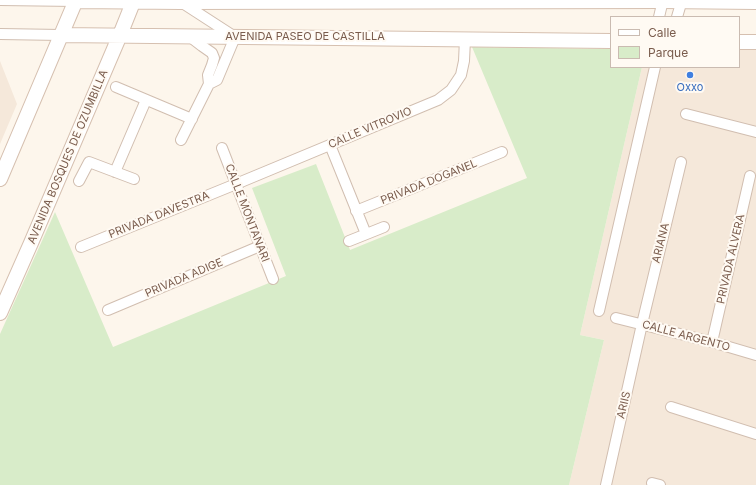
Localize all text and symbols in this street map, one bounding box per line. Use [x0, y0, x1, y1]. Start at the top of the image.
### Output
legend [610, 16, 740, 68]
text: Calle [648, 25, 676, 40]
street label: AVENIDA PASEO DE CASTILLA [225, 30, 385, 44]
text: Parque [648, 45, 688, 60]
street label: AVENIDA BOSQUES DE OZUMBILLA [25, 68, 111, 246]
marker: Oxxo [685, 70, 695, 80]
place label: Oxxo [677, 81, 703, 95]
street label: CALLE VITROVIO [326, 104, 414, 152]
street label: PRIVADA DOGANEL [379, 157, 479, 207]
street label: CALLE MONTANARI [222, 162, 272, 264]
street label: PRIVADA DAVESTRA [107, 189, 211, 241]
street label: PRIVADA ALVERA [714, 213, 748, 305]
street label: ARIANA [650, 221, 672, 265]
street label: PRIVADA ADIGE [143, 256, 225, 300]
street label: CALLE ARGENTO [641, 318, 731, 354]
street label: ARIIS [614, 390, 634, 420]

